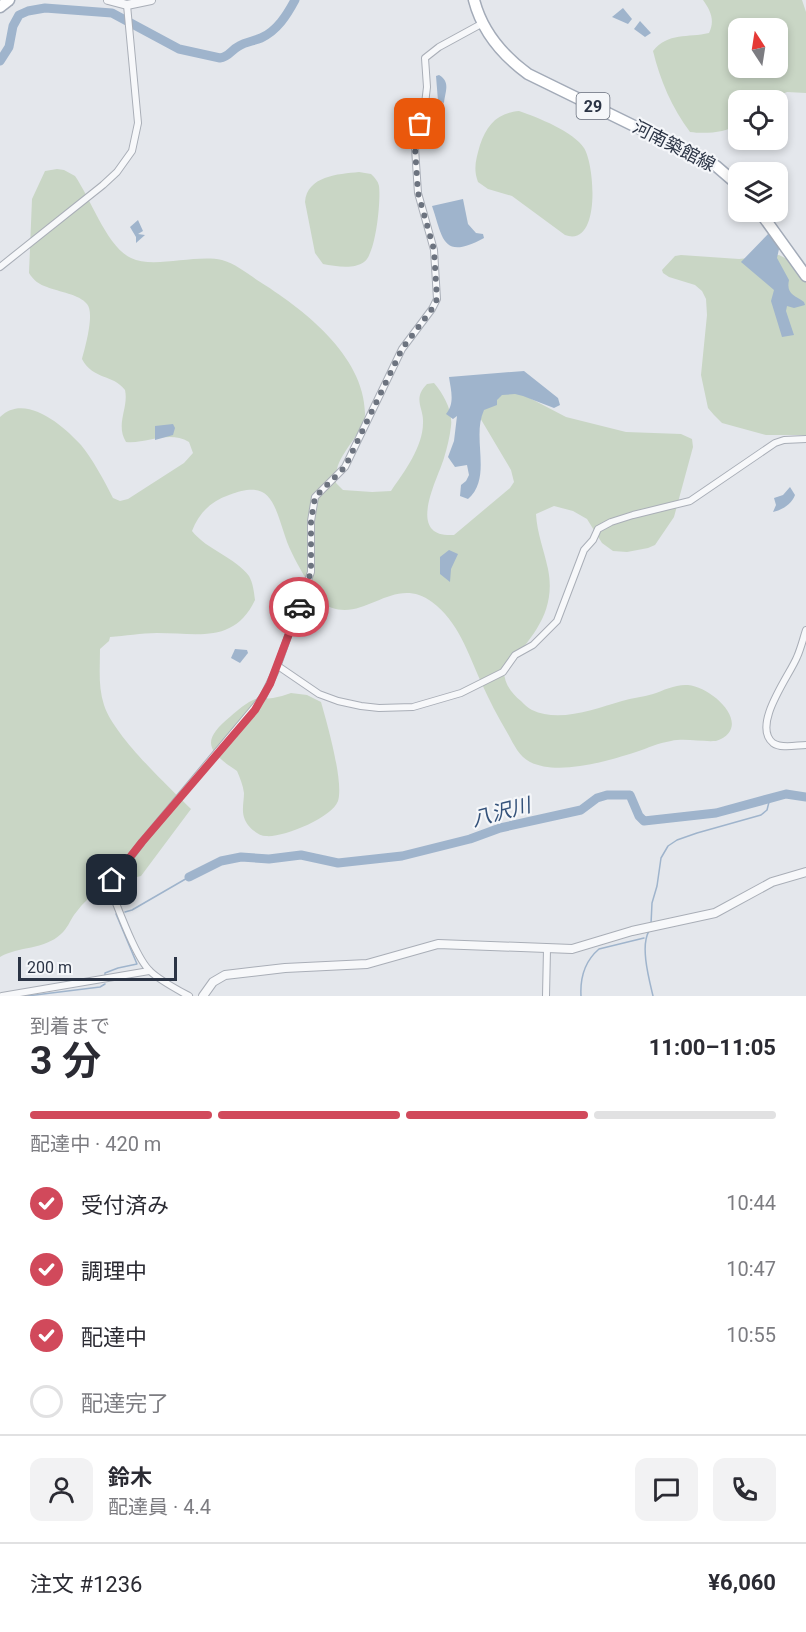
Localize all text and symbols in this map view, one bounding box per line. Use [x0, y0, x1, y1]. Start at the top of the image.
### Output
north arrow [728, 18, 788, 78]
map controls [728, 18, 788, 222]
button: locate [728, 90, 788, 150]
road number: 29 [576, 93, 610, 119]
pin [394, 98, 445, 149]
icon: bag [403, 107, 436, 140]
street label: 河南築館線 [629, 116, 719, 175]
button: layers [728, 162, 788, 222]
courier [269, 577, 329, 637]
icon: car [283, 591, 316, 624]
water label: 八沢川 [469, 792, 535, 831]
pin [86, 854, 137, 905]
icon: home [95, 863, 128, 896]
scale bar [18, 954, 177, 982]
text: 200 m [27, 958, 72, 977]
text: 到着まで [30, 1014, 110, 1038]
text: 11:00–11:05 [649, 1035, 776, 1060]
text: 3 分 [30, 1038, 101, 1084]
text: 配達中 · 420 m [30, 1132, 161, 1156]
icon: check [30, 1187, 63, 1220]
text: 10:44 [726, 1191, 776, 1215]
text: 受付済み [81, 1193, 169, 1218]
icon: check [30, 1253, 63, 1286]
text: 10:47 [726, 1257, 776, 1281]
text: 調理中 [81, 1259, 147, 1284]
icon: check [30, 1319, 63, 1352]
text: 10:55 [726, 1323, 776, 1347]
text: 配達中 [81, 1325, 147, 1350]
text: 配達完了 [81, 1391, 169, 1416]
button: person [30, 1458, 93, 1521]
button: chat [635, 1458, 698, 1521]
button: phone [713, 1458, 776, 1521]
text: 鈴木 [108, 1465, 152, 1490]
text: 配達員 · 4.4 [108, 1495, 211, 1519]
text: ¥6,060 [708, 1570, 776, 1595]
text: 注文 #1236 [30, 1572, 142, 1597]

